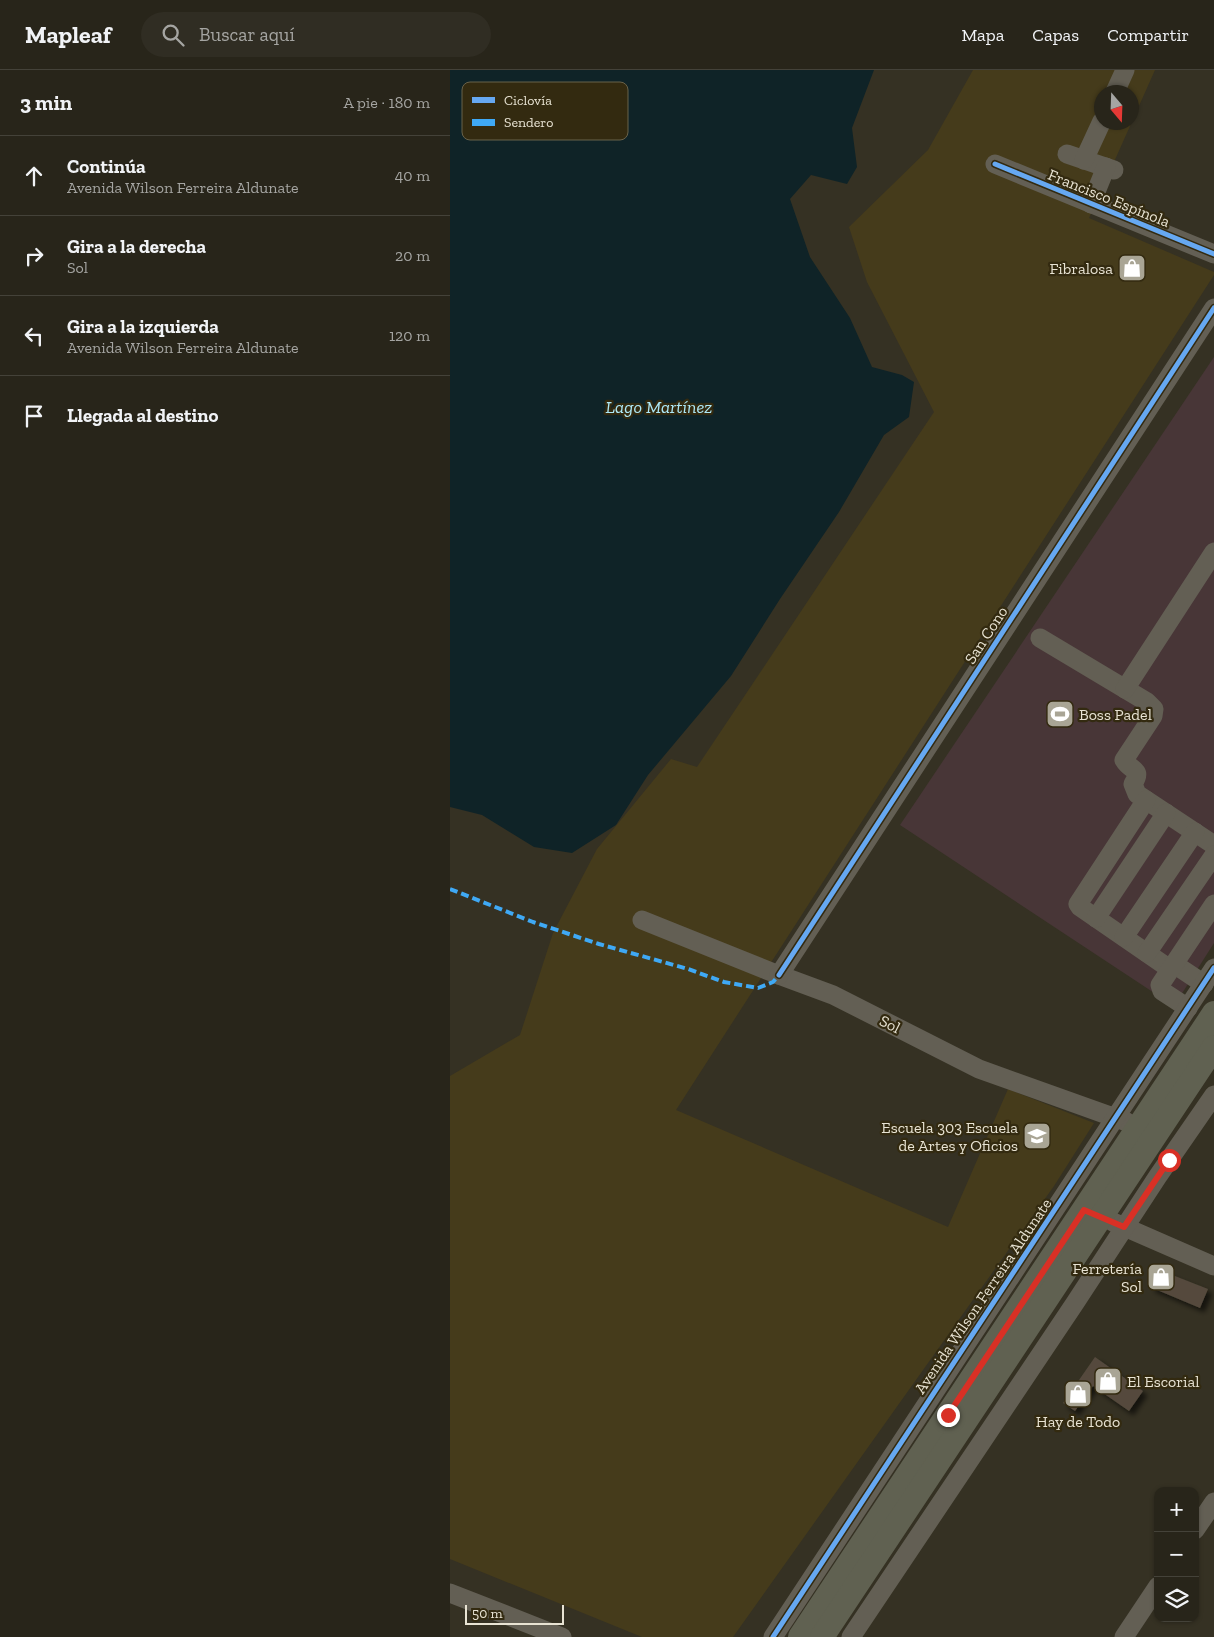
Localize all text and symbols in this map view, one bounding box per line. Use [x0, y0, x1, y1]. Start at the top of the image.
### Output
search box [141, 12, 491, 57]
text: Mapleaf [25, 20, 111, 49]
icon: search [159, 21, 187, 49]
text: Buscar aquí [199, 23, 295, 46]
text: Mapa [961, 24, 1004, 46]
text: Capas [1032, 24, 1079, 46]
text: Compartir [1107, 24, 1189, 46]
legend [462, 82, 628, 140]
north arrow [1094, 85, 1139, 130]
text: 3 min [20, 90, 72, 115]
text: Ciclovía [504, 92, 552, 109]
text: A pie · 180 m [344, 93, 430, 112]
text: Sendero [504, 114, 553, 131]
text: Continúa [67, 155, 146, 178]
icon: ahead [20, 162, 48, 190]
street label: Francisco Espínola [1045, 165, 1173, 231]
text: 40 m [395, 166, 430, 185]
text: Avenida Wilson Ferreira Aldunate [67, 178, 299, 197]
text: Gira a la derecha [67, 235, 206, 258]
icon: right [20, 242, 48, 270]
text: 20 m [395, 246, 430, 265]
shop icon: Fibralosa [1117, 253, 1147, 283]
text: Sol [67, 258, 88, 277]
place label: Fibralosa [1049, 259, 1113, 278]
text: Gira a la izquierda [67, 315, 219, 338]
icon: left [20, 322, 48, 350]
text: 120 m [389, 326, 430, 345]
text: Avenida Wilson Ferreira Aldunate [67, 338, 299, 357]
water label: Lago Martínez [606, 396, 712, 418]
icon: arrive [20, 402, 48, 430]
text: Llegada al destino [67, 404, 218, 427]
street label: San Cono [960, 603, 1012, 667]
sports icon: Boss Padel [1045, 699, 1075, 729]
place label: Boss Padel [1079, 705, 1152, 724]
street label: Sol [876, 1011, 904, 1037]
place label: Escuela 303 Escuela de Artes y Oficios [881, 1118, 1018, 1155]
school or university icon: Escuela 303 Escuela de Artes y Oficios [1022, 1121, 1052, 1151]
route start [1158, 1149, 1181, 1172]
street label: Avenida Wilson Ferreira Aldunate [910, 1195, 1056, 1397]
place label: Ferretería Sol [1073, 1259, 1142, 1296]
shop icon: Ferretería Sol [1146, 1262, 1176, 1292]
shop icon: El Escorial [1093, 1366, 1123, 1396]
place label: El Escorial [1127, 1372, 1200, 1391]
shop icon: Hay de Todo [1063, 1379, 1093, 1409]
route end [937, 1404, 960, 1427]
place label: Hay de Todo [1036, 1412, 1120, 1431]
map controls [1154, 1487, 1199, 1622]
button: + [1154, 1487, 1199, 1532]
button: − [1154, 1532, 1199, 1577]
button: layers [1154, 1577, 1199, 1622]
scale bar [465, 1602, 564, 1625]
text: 50 m [472, 1605, 503, 1622]

